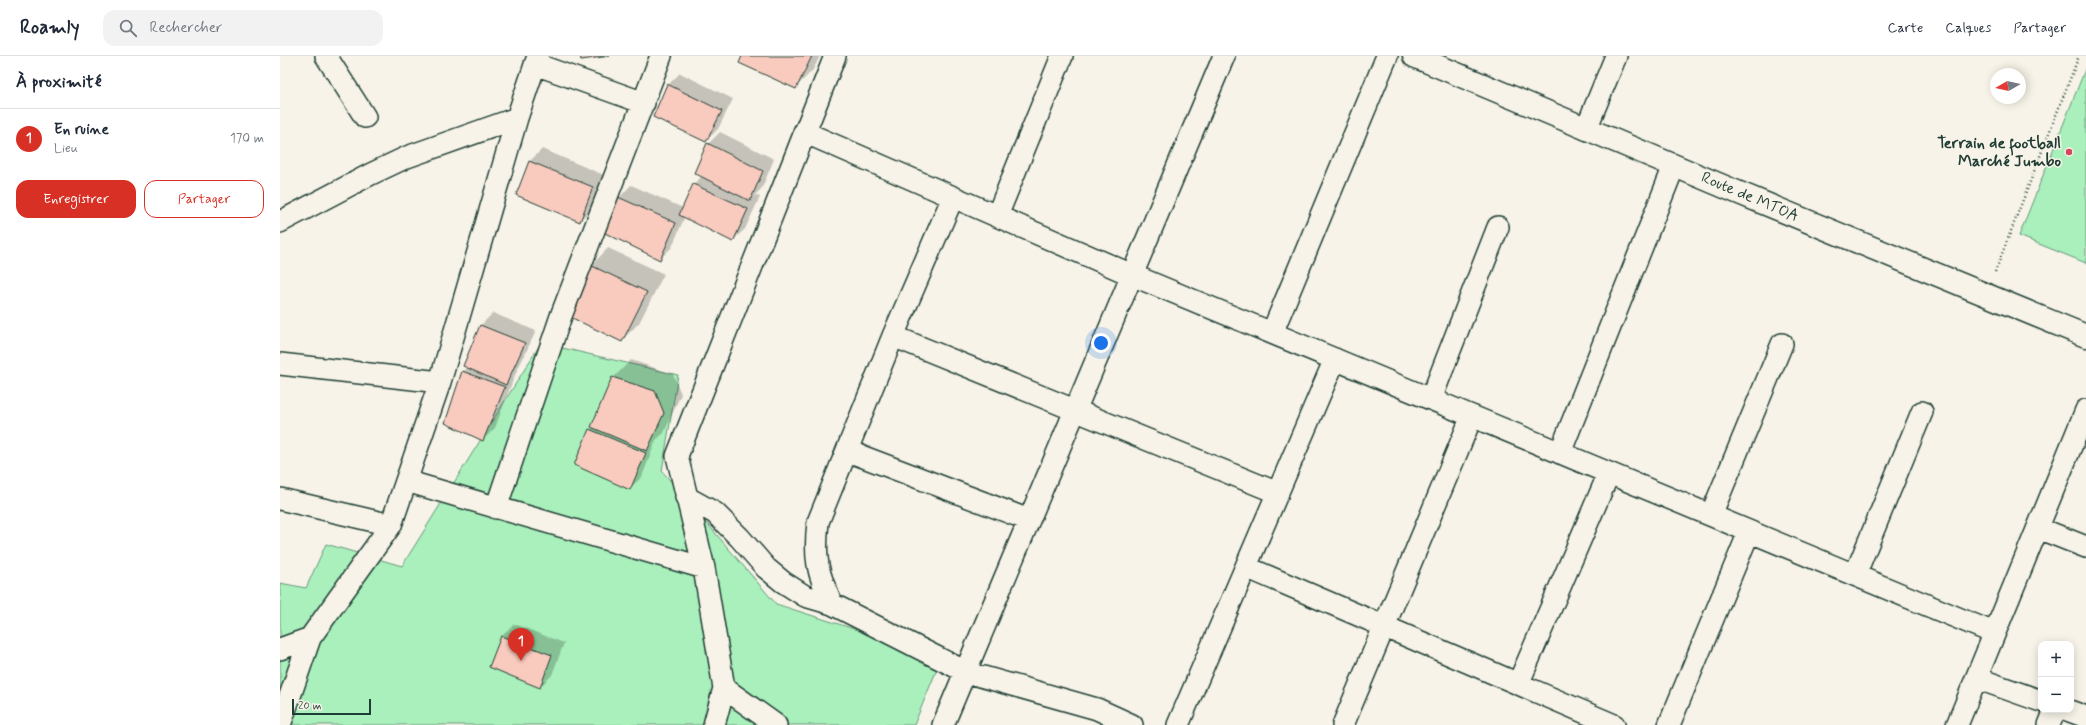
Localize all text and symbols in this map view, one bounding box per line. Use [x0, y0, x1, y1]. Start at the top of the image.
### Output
search box [103, 10, 383, 46]
text: Roamly [20, 15, 79, 40]
icon: search [117, 17, 139, 39]
text: Rechercher [149, 18, 222, 38]
text: Carte [1887, 19, 1923, 37]
text: Calques [1945, 19, 1991, 37]
text: Partager [2013, 19, 2066, 37]
north arrow [1990, 68, 2026, 104]
text: À proximité [16, 71, 101, 93]
text: En ruine [54, 120, 109, 140]
text: 1 [26, 130, 32, 147]
text: 170 m [230, 130, 264, 147]
place label: Terrain de football Marché Jumbo [1937, 133, 2061, 172]
text: Lieu [54, 140, 78, 157]
marker: Terrain de football Marché Jumbo [2064, 147, 2074, 157]
street label: Route de MTOA [1698, 167, 1802, 227]
button: Enregistrer [16, 180, 136, 218]
button: Partager [144, 180, 264, 218]
your location [1091, 333, 1111, 353]
pin: 1 [508, 628, 534, 661]
map controls [2038, 641, 2074, 713]
button: + [2038, 641, 2074, 677]
button: − [2038, 677, 2074, 713]
scale bar [292, 697, 371, 716]
text: 20 m [298, 699, 321, 713]

